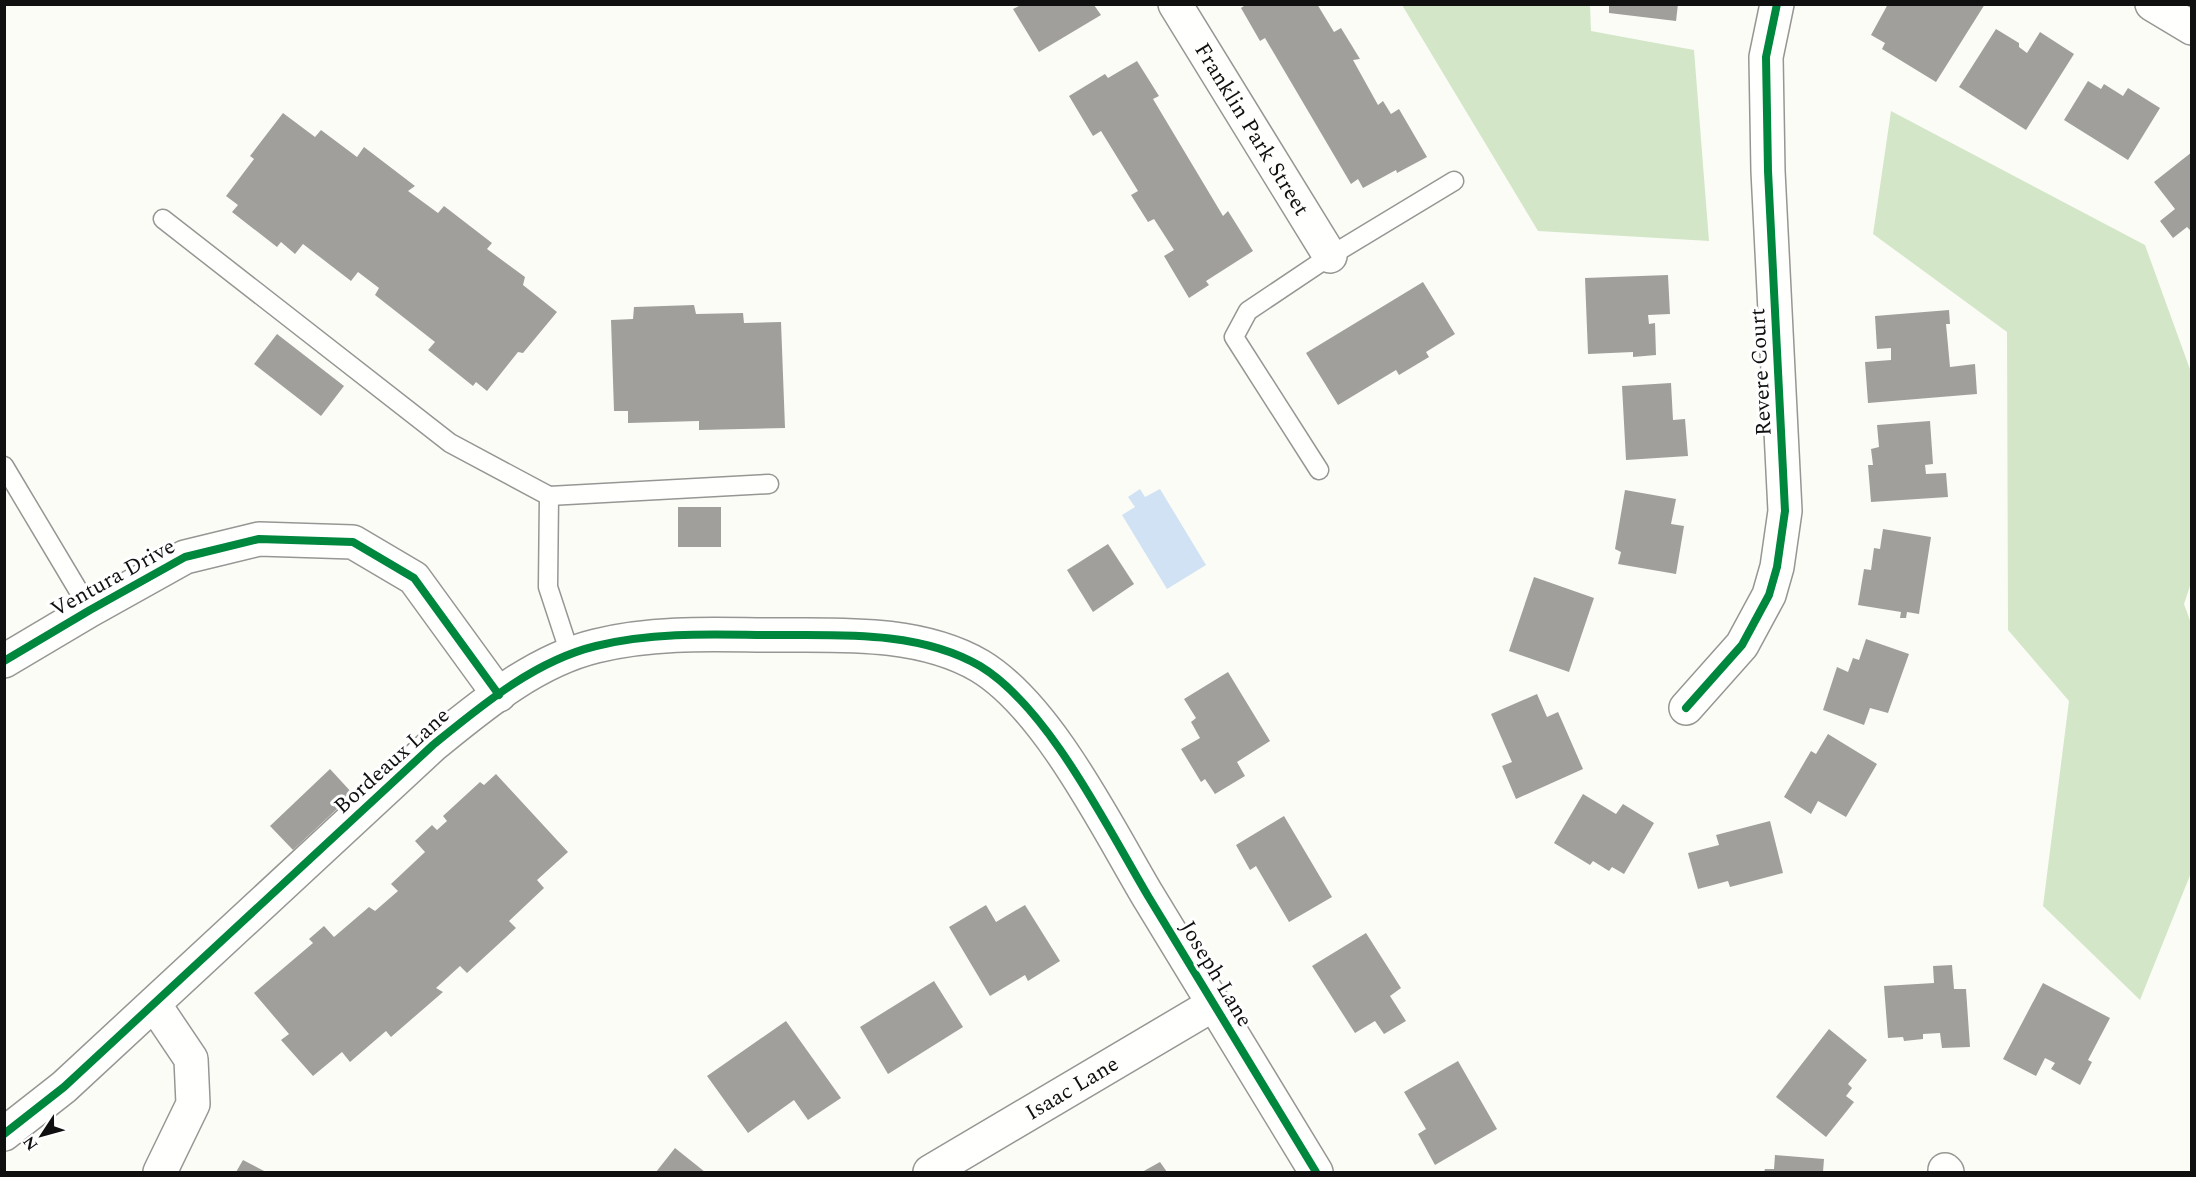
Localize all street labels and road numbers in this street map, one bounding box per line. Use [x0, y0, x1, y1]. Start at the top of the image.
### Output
street label: Franklin Park Street [1186, 36, 1318, 222]
street label: Revere Court [1741, 307, 1781, 437]
street label: Ventura Drive [45, 530, 181, 626]
street label: Bordeaux Lane [327, 700, 457, 822]
street label: Joseph Lane [1171, 914, 1261, 1034]
street label: Isaac Lane [1019, 1047, 1125, 1129]

